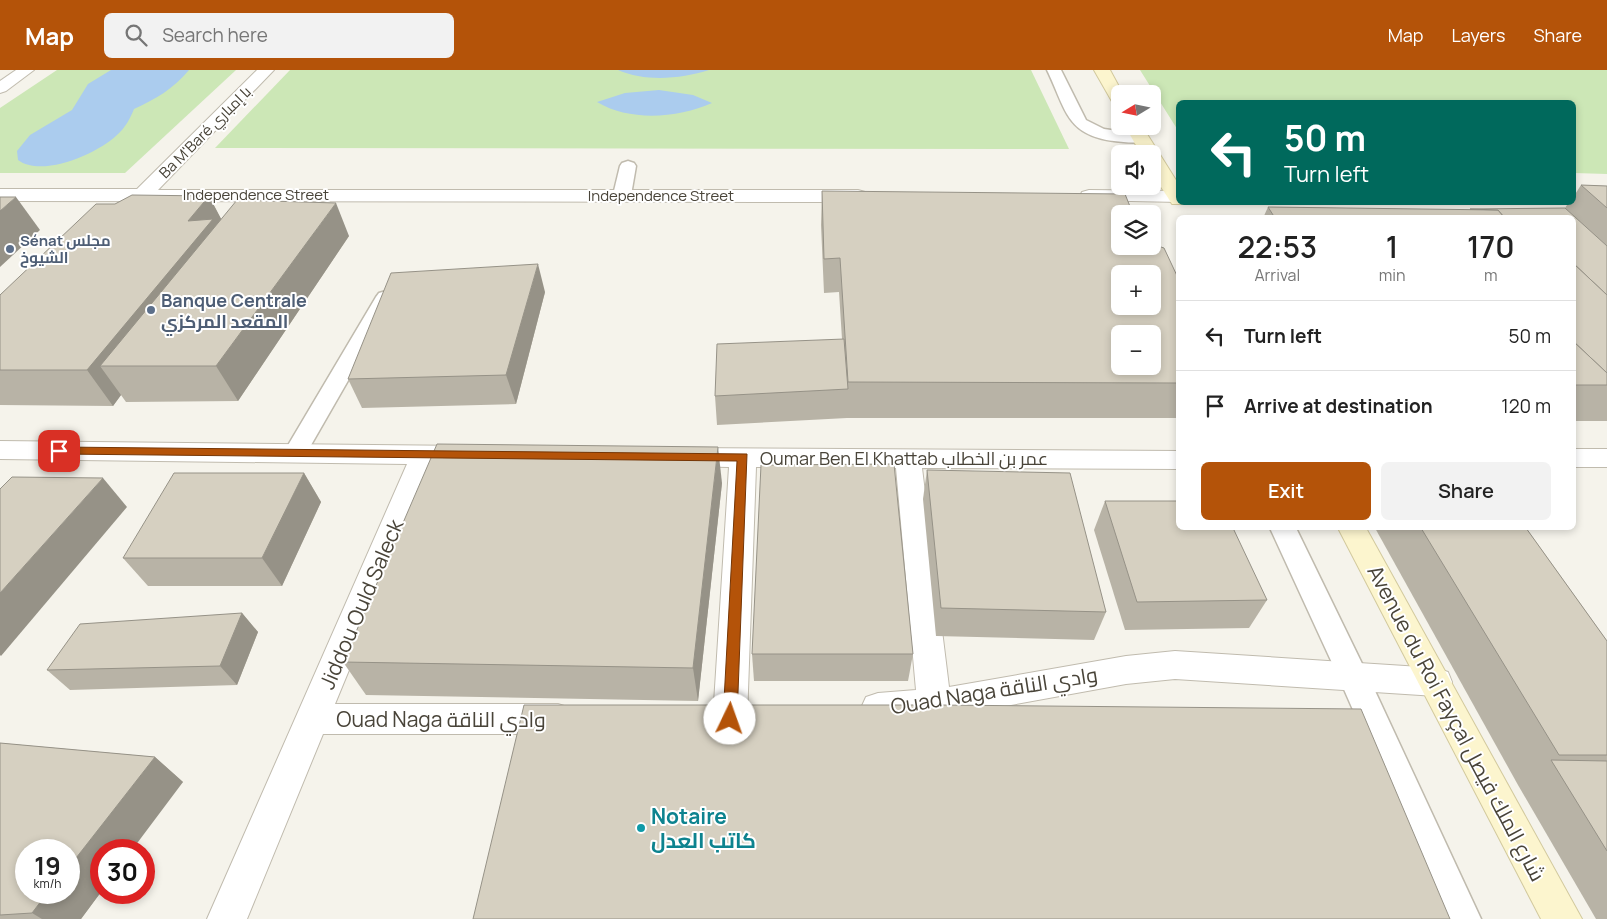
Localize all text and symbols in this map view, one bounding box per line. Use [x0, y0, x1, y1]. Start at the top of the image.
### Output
search box [104, 13, 454, 58]
text: Map [25, 19, 74, 52]
icon: search [122, 21, 150, 49]
text: Search here [162, 22, 268, 48]
text: Map [1388, 23, 1423, 47]
text: Layers [1451, 23, 1505, 47]
text: Share [1533, 23, 1582, 47]
street label: Ba M'Baré با إمباري [154, 81, 257, 184]
north arrow [1111, 85, 1161, 135]
map controls [1111, 85, 1161, 375]
text: 50 m [1284, 114, 1366, 162]
icon: left [1201, 120, 1266, 185]
button: sound [1111, 145, 1161, 195]
text: Turn left [1284, 159, 1369, 189]
street label: Independence Street [183, 184, 329, 205]
street label: Independence Street [588, 185, 734, 206]
button: layers [1111, 205, 1161, 255]
text: 22:53 [1237, 226, 1317, 267]
text: 1 [1386, 226, 1398, 267]
text: 170 [1467, 226, 1515, 267]
place label: Sénat مجلس الشيوخ [20, 230, 111, 268]
marker: Sénat مجلس الشيوخ [4, 243, 16, 255]
text: Arrival [1254, 264, 1300, 286]
text: min [1379, 264, 1405, 286]
text: m [1484, 264, 1498, 286]
button: + [1111, 265, 1161, 315]
place label: Banque Centrale المقعد المركزي [161, 288, 307, 336]
marker: Banque Centrale المقعد المركزي [145, 304, 157, 316]
icon: left [1201, 322, 1229, 350]
text: Turn left [1244, 323, 1322, 349]
text: 50 m [1509, 323, 1551, 349]
button: − [1111, 325, 1161, 375]
icon: arrive [1201, 392, 1229, 420]
text: Arrive at destination [1244, 393, 1433, 419]
text: 120 m [1501, 393, 1551, 419]
pin [38, 430, 80, 472]
icon: arrive [45, 437, 73, 465]
street label: Oumar Ben El Khattab عمر بن الخطاب [760, 446, 1048, 470]
button: Exit [1201, 462, 1371, 520]
button: Share [1381, 462, 1551, 520]
street label: Jiddou Ould Saleck [313, 514, 410, 693]
street label: Avenue du Roi Fayçal شارع الملك فيصل [1361, 560, 1552, 886]
street label: Ouad Naga وادي الناقة [888, 660, 1100, 723]
position arrow [703, 692, 755, 744]
street label: Ouad Naga وادي الناقة [336, 705, 546, 736]
place label: Notaire كاتب العدل [651, 802, 756, 854]
marker: Notaire كاتب العدل [635, 822, 647, 834]
speed limit sign: 30 [90, 839, 155, 904]
text: 19 [34, 848, 61, 883]
text: km/h [34, 875, 61, 892]

